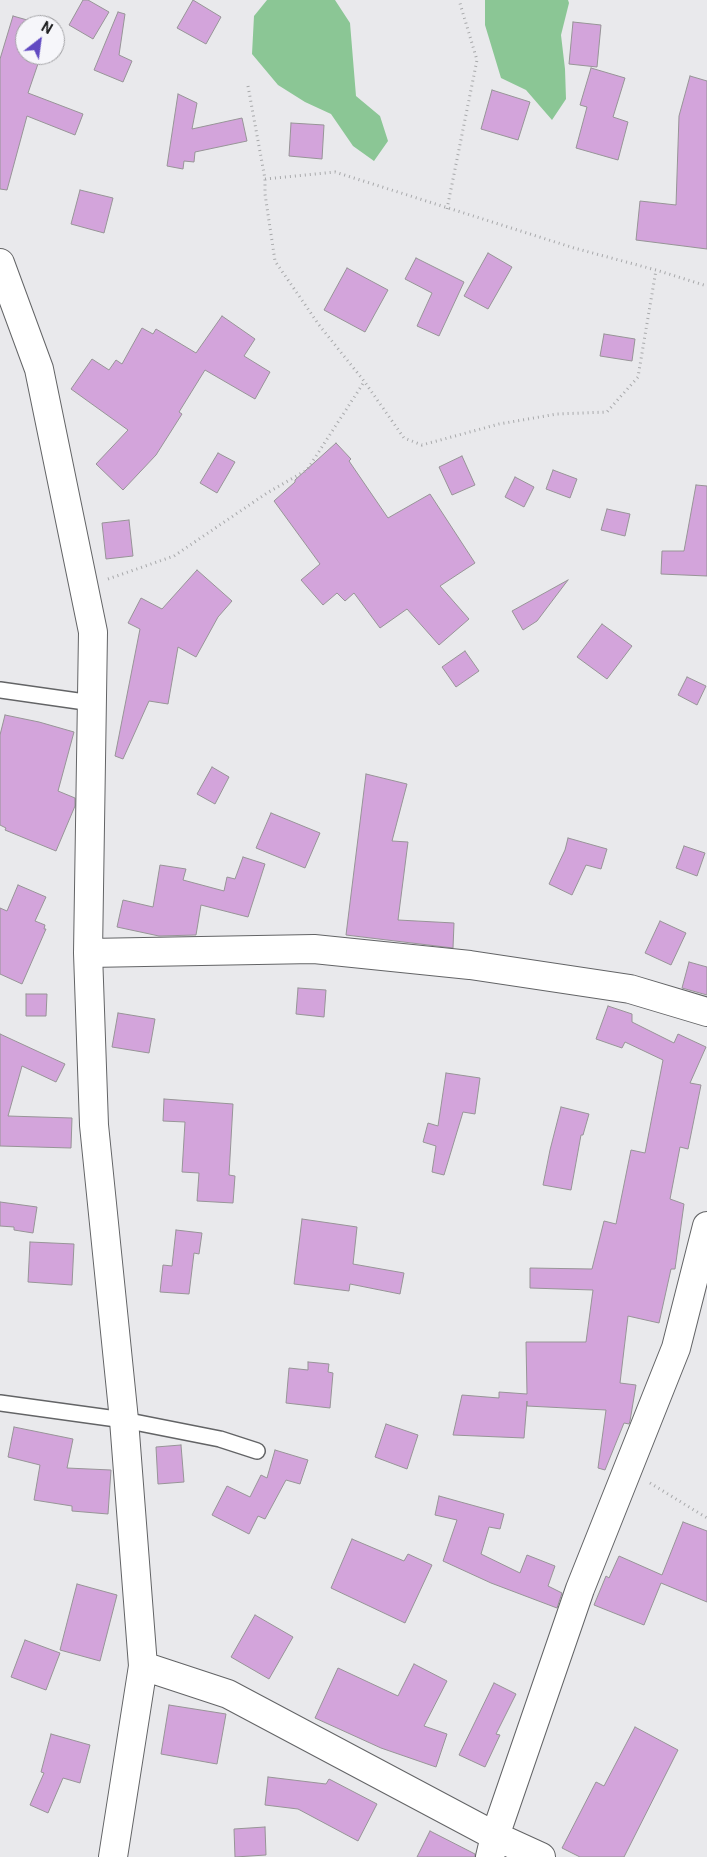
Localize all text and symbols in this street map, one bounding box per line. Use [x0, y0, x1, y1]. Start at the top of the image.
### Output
north arrow [15, 15, 65, 65]
text: N [39, 18, 55, 37]

